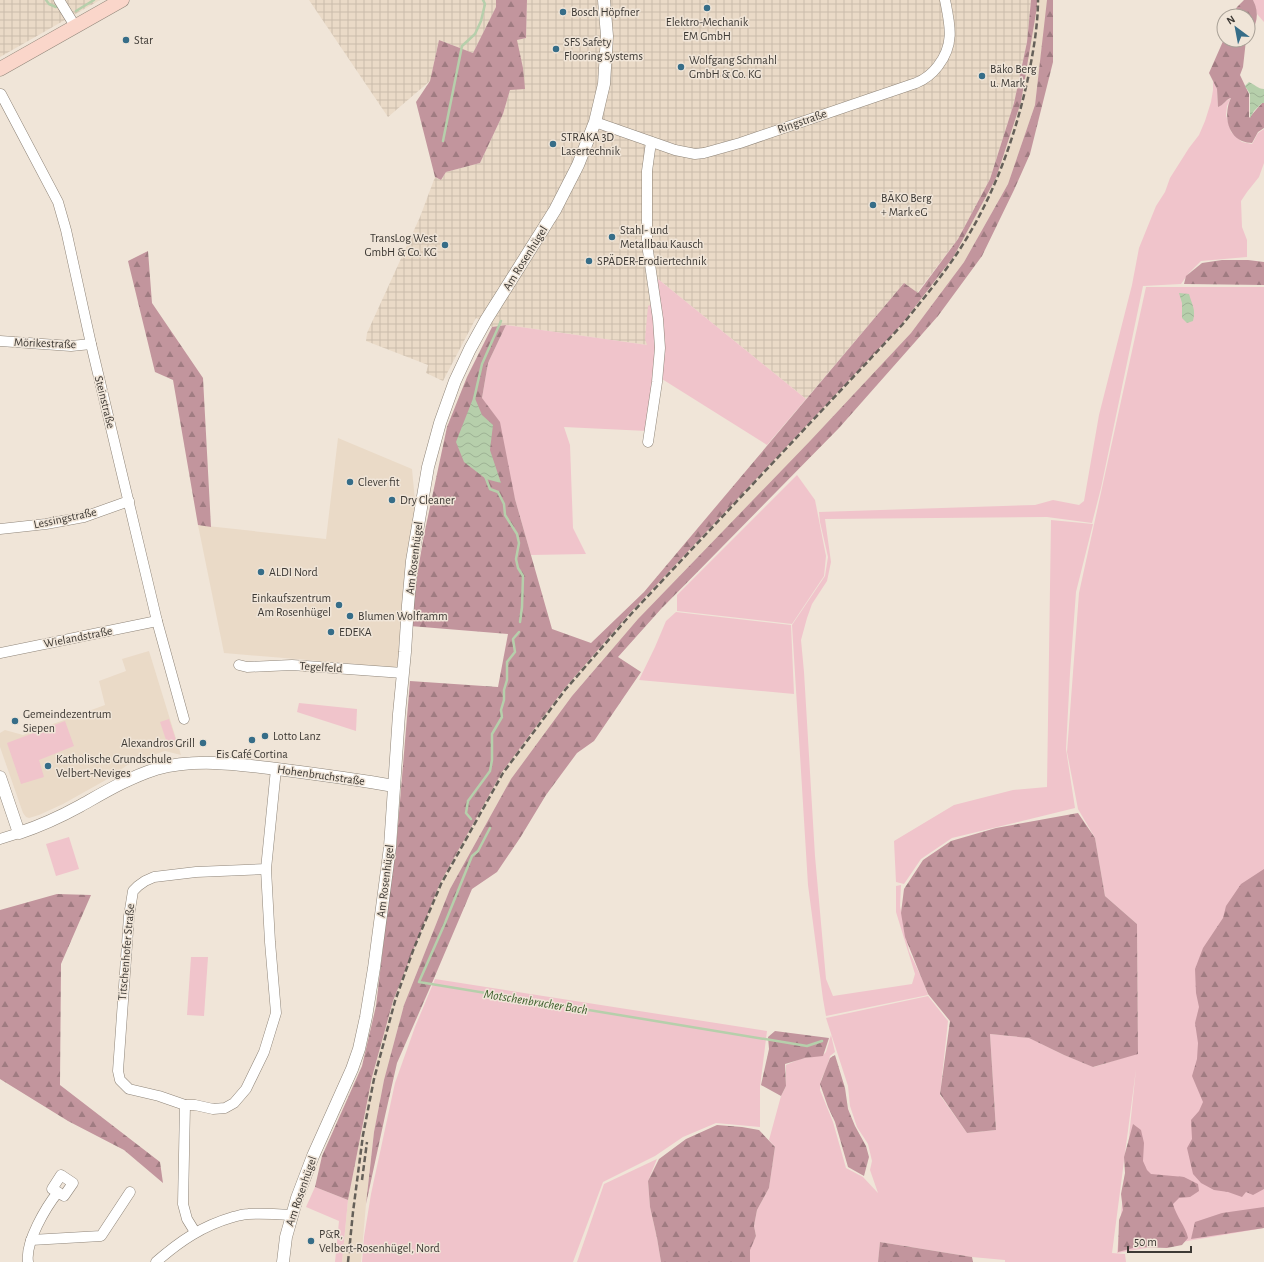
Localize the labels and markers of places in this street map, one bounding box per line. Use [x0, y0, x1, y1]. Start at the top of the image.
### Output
marker: Elektro-Mechanik EM GmbH [702, 3, 712, 13]
place label: Bosch Höpfner [571, 6, 640, 18]
marker: Bosch Höpfner [558, 7, 568, 17]
place label: Elektro-Mechanik EM GmbH [666, 16, 749, 42]
place label: Star [134, 34, 153, 46]
marker: Star [121, 35, 131, 45]
place label: SFS Safety Flooring Systems [564, 36, 643, 63]
marker: SFS Safety Flooring Systems [551, 44, 561, 54]
place label: Wolfgang Schmahl GmbH & Co. KG [689, 54, 777, 80]
marker: Wolfgang Schmahl GmbH & Co. KG [676, 62, 686, 72]
place label: Bäko Berg u. Mark [990, 63, 1037, 89]
marker: Bäko Berg u. Mark [977, 71, 987, 81]
place label: STRAKA 3D Lasertechnik [561, 131, 620, 157]
marker: STRAKA 3D Lasertechnik [548, 139, 558, 149]
place label: BÄKO Berg + Mark eG [881, 191, 932, 218]
marker: BÄKO Berg + Mark eG [868, 200, 878, 210]
place label: Stahl- und Metallbau Kausch [620, 224, 703, 250]
place label: TransLog West GmbH & Co. KG [364, 232, 437, 258]
marker: Stahl- und Metallbau Kausch [607, 232, 617, 242]
marker: TransLog West GmbH & Co. KG [440, 240, 450, 250]
place label: SPÄDER-Erodiertechnik [597, 254, 707, 267]
marker: SPÄDER-Erodiertechnik [584, 256, 594, 266]
place label: Clever fit [358, 476, 400, 488]
marker: Clever fit [345, 477, 355, 487]
place label: Dry Cleaner [400, 494, 455, 507]
marker: Dry Cleaner [387, 495, 397, 505]
place label: ALDI Nord [269, 566, 318, 578]
marker: ALDI Nord [256, 567, 266, 577]
place label: Einkaufszentrum Am Rosenhügel [251, 592, 331, 618]
marker: Einkaufszentrum Am Rosenhügel [334, 600, 344, 610]
place label: Blumen Wolframm [358, 610, 448, 622]
marker: Blumen Wolframm [345, 611, 355, 621]
place label: EDEKA [339, 626, 372, 638]
marker: EDEKA [326, 627, 336, 637]
place label: Gemeindezentrum Siepen [23, 708, 111, 734]
marker: Gemeindezentrum Siepen [10, 716, 20, 726]
place label: Lotto Lanz [273, 730, 321, 742]
marker: Lotto Lanz [260, 731, 270, 741]
marker: Eis Café Cortina [247, 735, 257, 745]
place label: Alexandros Grill [121, 737, 195, 749]
marker: Alexandros Grill [198, 738, 208, 748]
place label: Eis Café Cortina [216, 748, 288, 760]
place label: Katholische Grundschule Velbert-Neviges [56, 753, 172, 779]
marker: Katholische Grundschule Velbert-Neviges [43, 761, 53, 771]
place label: P&R, Velbert-Rosenhügel, Nord [319, 1228, 440, 1254]
marker: P&R, Velbert-Rosenhügel, Nord [306, 1236, 316, 1246]

